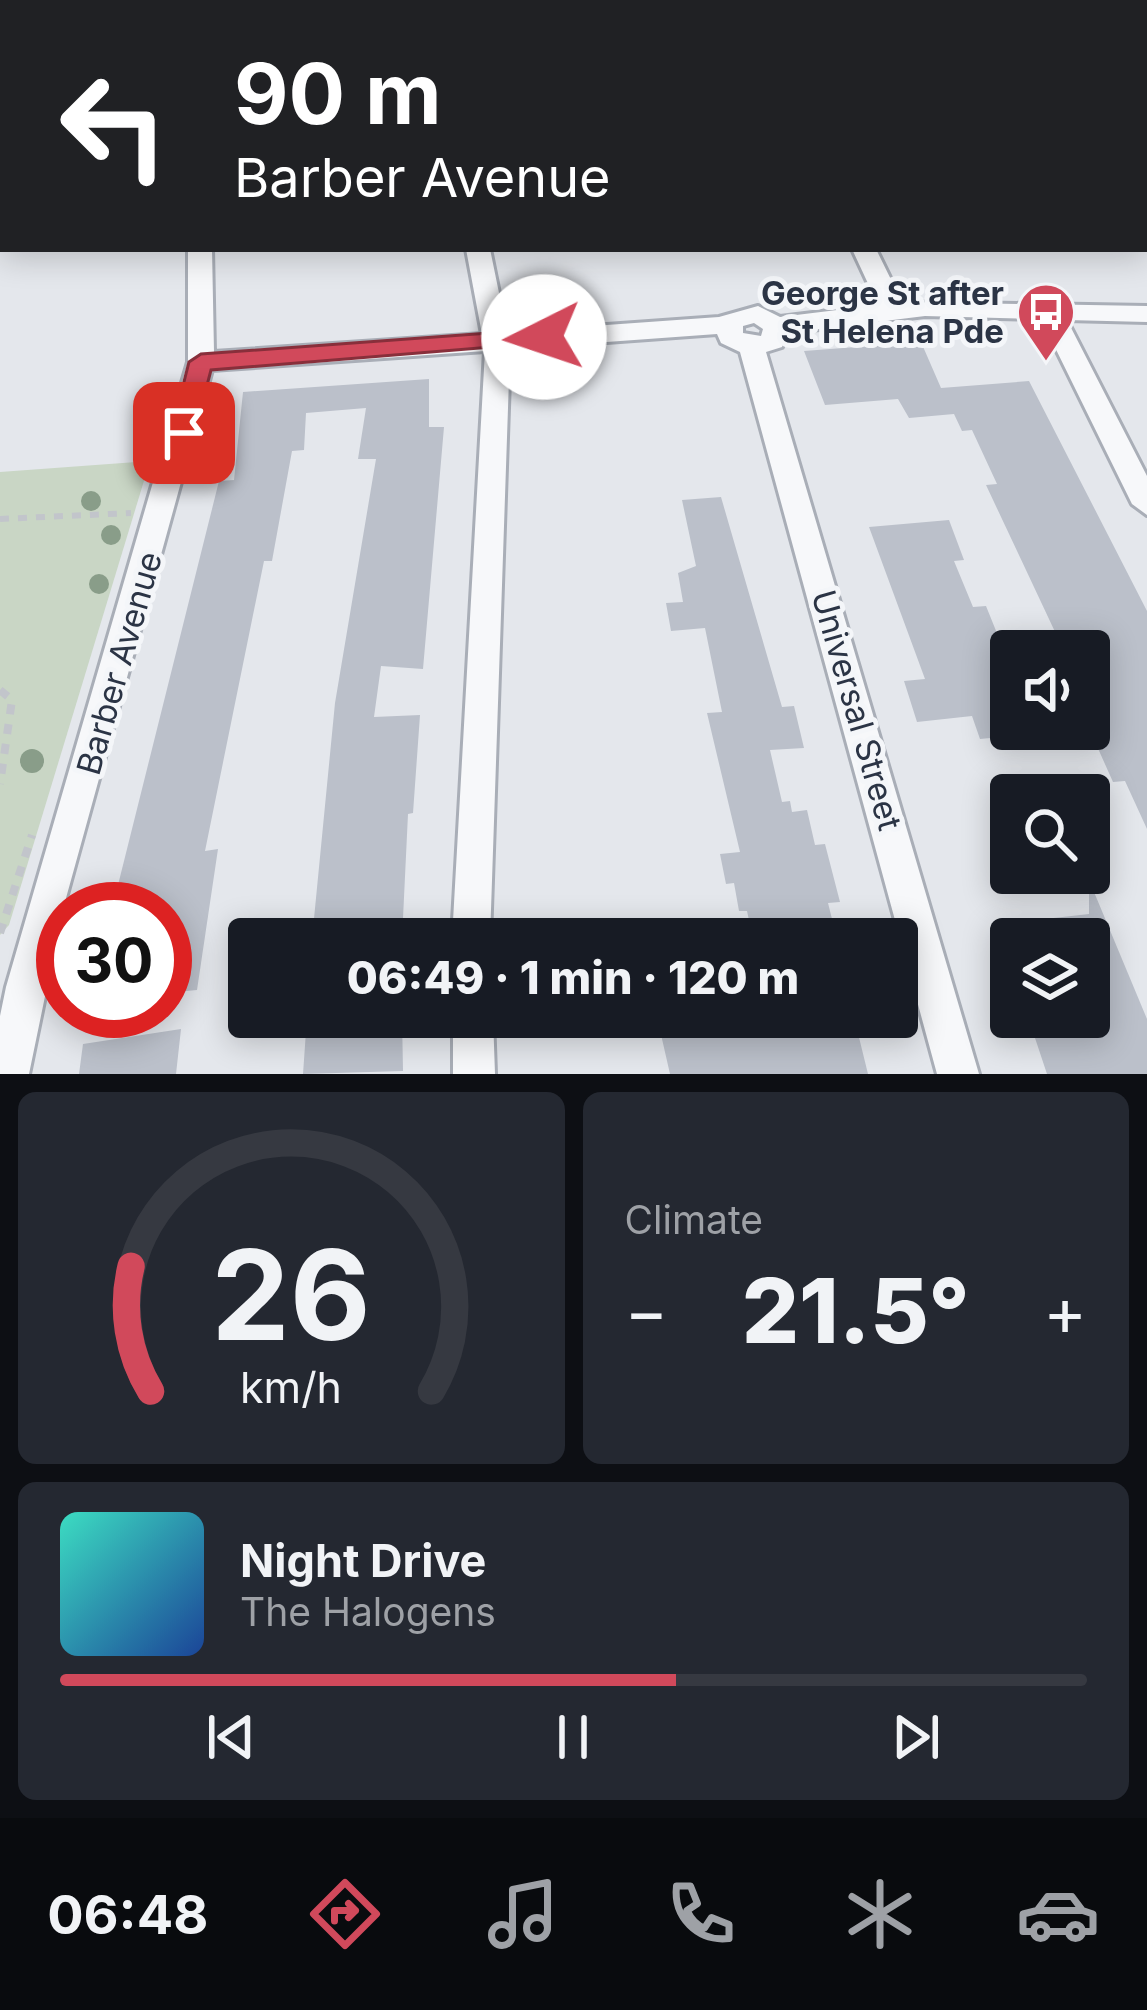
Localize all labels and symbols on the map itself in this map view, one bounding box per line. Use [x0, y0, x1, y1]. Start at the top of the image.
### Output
place label: George St after St Helena Pde [761, 273, 1004, 351]
position arrow [481, 274, 607, 400]
bus stop icon: George St after St Helena Pde [1015, 281, 1077, 363]
pin [133, 382, 235, 484]
street label: Barber Avenue [68, 547, 170, 779]
street label: Universal Street [804, 585, 910, 835]
speed limit sign: 30 [36, 882, 192, 1038]

